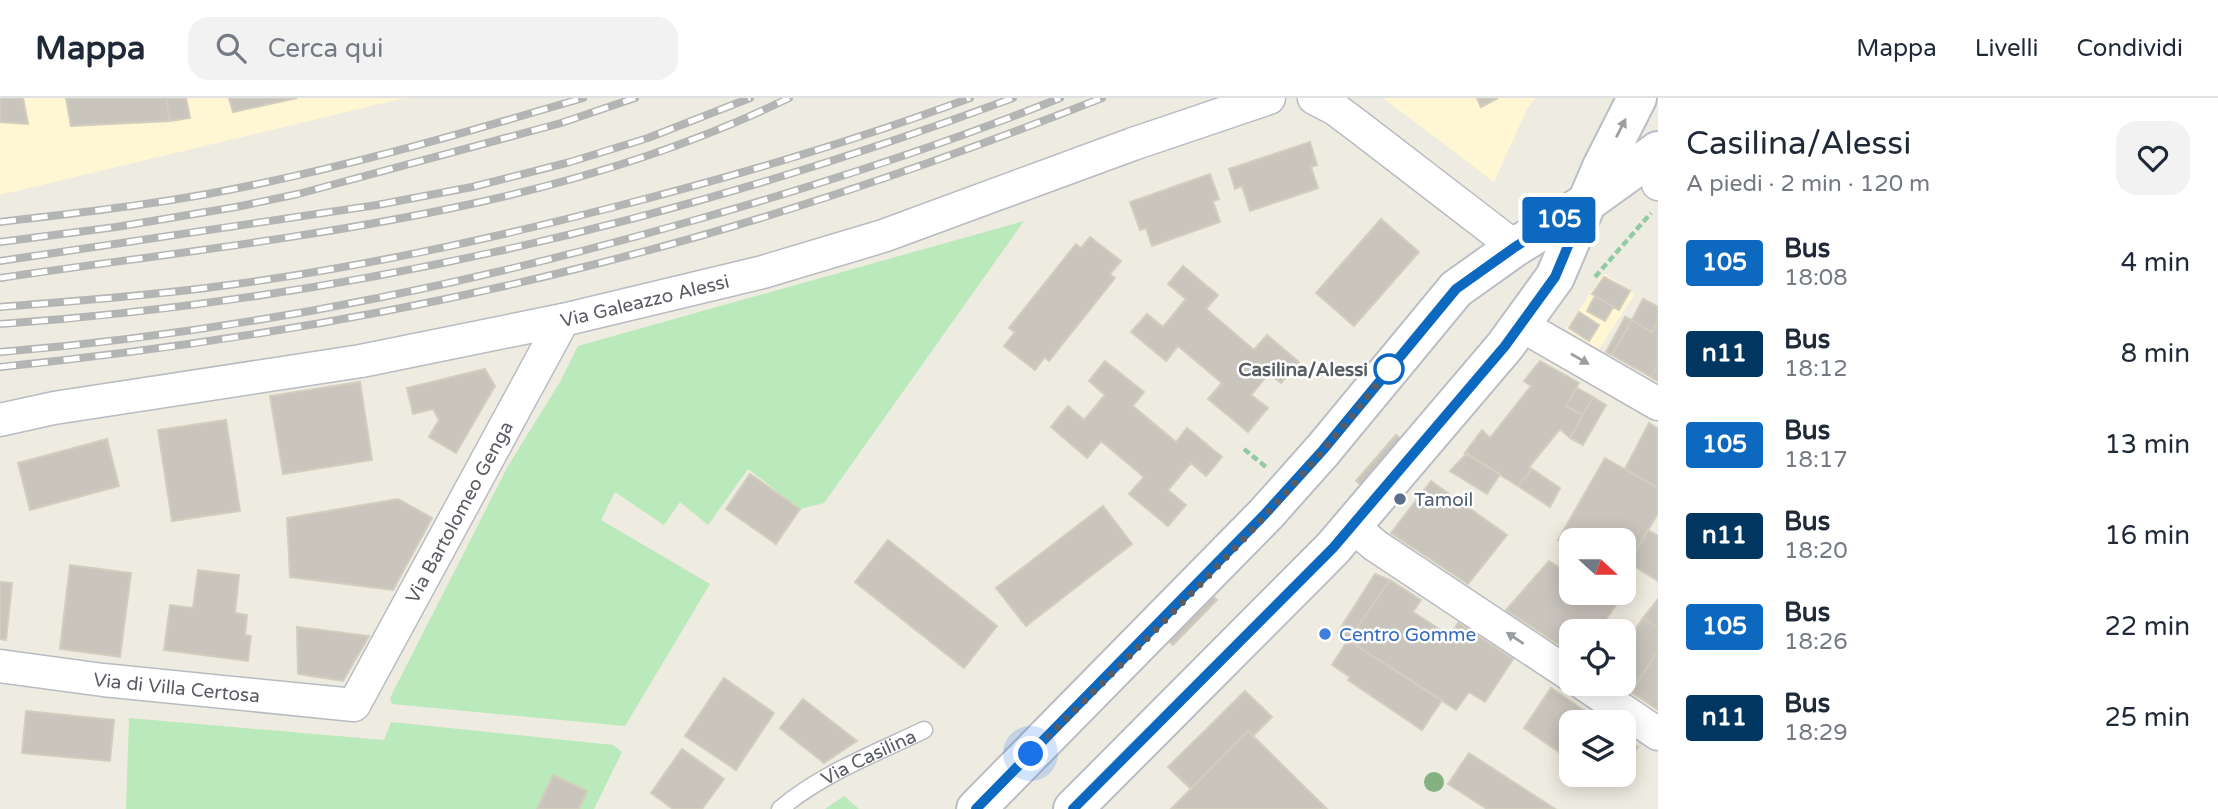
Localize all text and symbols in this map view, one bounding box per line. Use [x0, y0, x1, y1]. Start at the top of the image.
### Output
search box [188, 17, 678, 80]
text: Mappa [35, 29, 146, 68]
icon: search [212, 29, 250, 67]
text: Cerca qui [268, 33, 384, 64]
text: Mappa [1856, 34, 1937, 63]
text: Livelli [1975, 34, 2039, 63]
text: Condividi [2077, 34, 2183, 63]
one-way arrow [1615, 118, 1626, 138]
button: heart [2116, 121, 2190, 195]
text: Casilina/Alessi [1686, 124, 1911, 163]
text: A piedi · 2 min · 120 m [1686, 170, 1930, 198]
line badge: 105 [1519, 197, 1599, 243]
text: 105 [1536, 205, 1582, 234]
text: Bus [1784, 233, 1830, 264]
text: 4 min [2121, 247, 2190, 278]
text: 105 [1702, 248, 1747, 277]
text: 18:08 [1784, 264, 1848, 292]
street label: Via Galeazzo Alessi [558, 271, 731, 332]
text: Bus [1784, 324, 1830, 355]
text: 8 min [2121, 338, 2190, 369]
text: n11 [1702, 339, 1747, 368]
one-way arrow [1570, 353, 1590, 365]
marker: Casilina/Alessi [1374, 354, 1404, 384]
text: 18:12 [1784, 355, 1848, 383]
place label: Casilina/Alessi [1238, 359, 1368, 381]
text: Bus [1784, 415, 1830, 446]
street label: Via Bartolomeo Genga [401, 418, 518, 607]
text: 13 min [2104, 429, 2190, 460]
text: 105 [1702, 430, 1747, 459]
text: 18:17 [1784, 446, 1848, 474]
place label: Tamoil [1414, 489, 1473, 511]
marker: Tamoil [1392, 491, 1408, 507]
text: Bus [1784, 506, 1830, 537]
text: 16 min [2104, 520, 2190, 551]
text: n11 [1702, 521, 1747, 550]
north arrow [1559, 528, 1636, 606]
map controls [1559, 528, 1636, 787]
text: 18:20 [1784, 537, 1848, 565]
text: Bus [1784, 597, 1830, 628]
text: 22 min [2104, 611, 2190, 642]
text: 105 [1702, 612, 1747, 641]
button: locate [1559, 619, 1636, 696]
place label: Centro Gomme [1339, 624, 1476, 646]
marker: Centro Gomme [1317, 626, 1333, 642]
text: 18:26 [1784, 628, 1848, 656]
one-way arrow [1506, 631, 1524, 645]
street label: Via di Villa Certosa [92, 669, 261, 708]
text: Bus [1784, 688, 1830, 719]
text: 25 min [2104, 702, 2190, 733]
text: n11 [1702, 703, 1747, 732]
button: layers [1559, 710, 1636, 787]
text: 18:29 [1784, 719, 1848, 747]
street label: Via Casilina [817, 725, 920, 790]
your location [1013, 736, 1048, 771]

